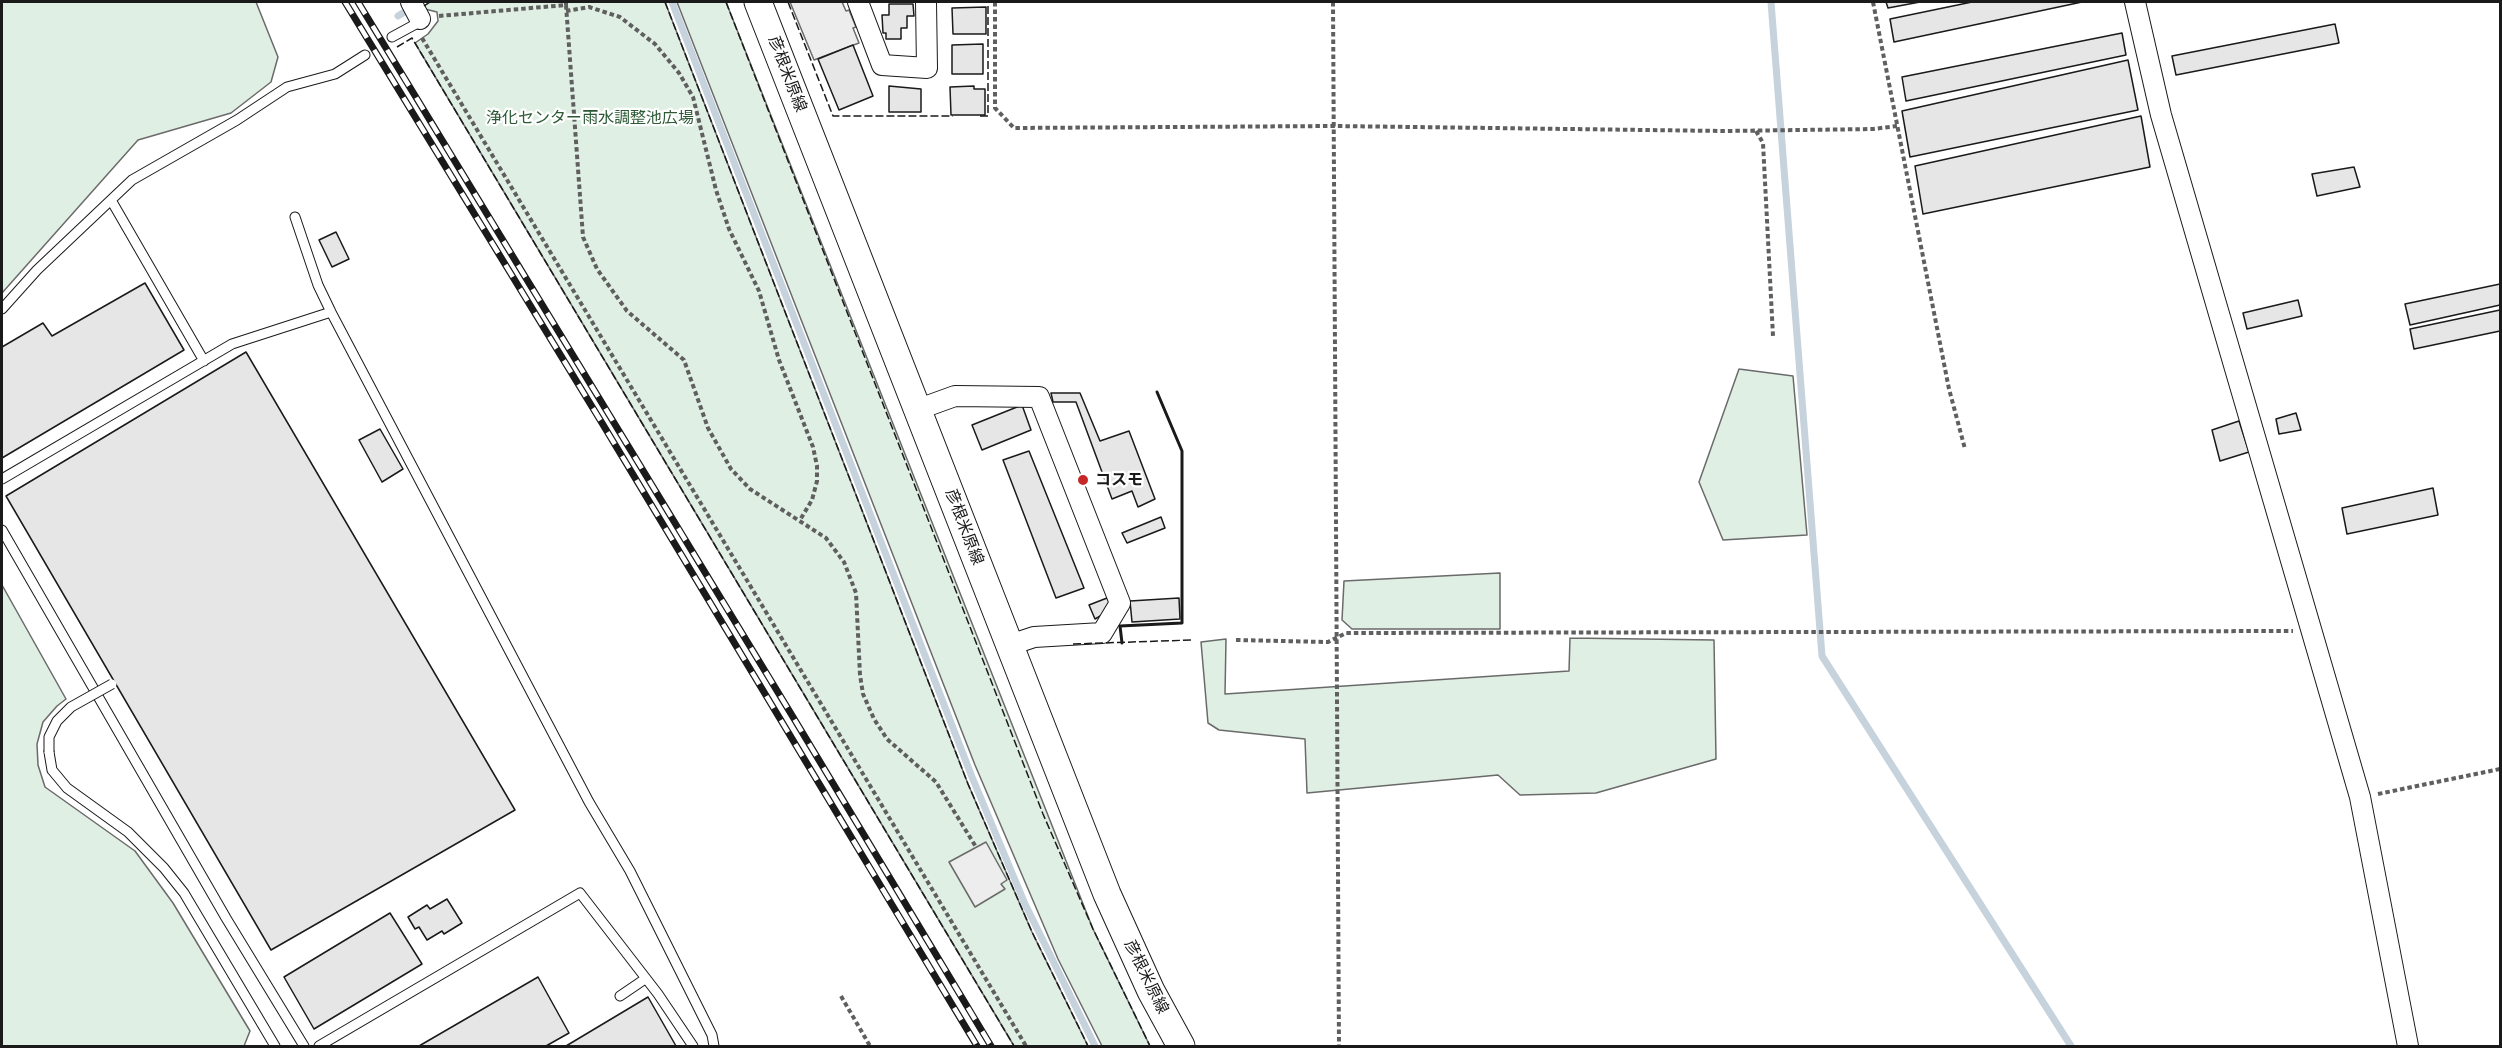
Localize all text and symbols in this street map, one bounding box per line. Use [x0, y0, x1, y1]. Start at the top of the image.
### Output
street label: 彦根米原線 [764, 33, 810, 115]
park label: 浄化センター雨水調整池広場 [486, 108, 694, 128]
place label: コスモ [1095, 470, 1143, 490]
marker: コスモ [1076, 473, 1090, 487]
street label: 彦根米原線 [941, 486, 987, 568]
street label: 彦根米原線 [1120, 937, 1172, 1017]

